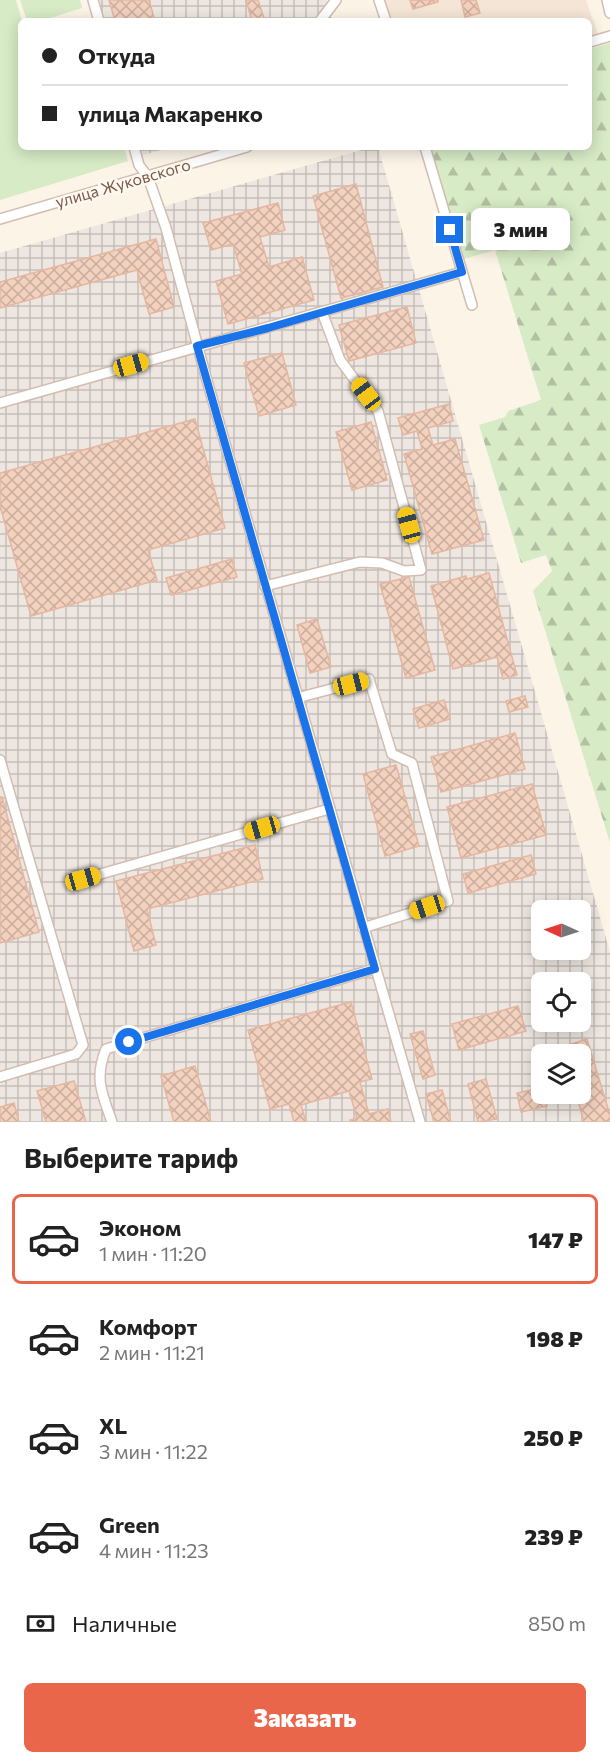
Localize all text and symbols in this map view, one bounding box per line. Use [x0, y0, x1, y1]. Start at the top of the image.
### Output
text: Откуда [78, 42, 155, 69]
text: улица Макаренко [78, 100, 263, 127]
street label: улица Жуковского [53, 154, 193, 211]
callout: 3 мин [471, 209, 570, 251]
route end [436, 216, 463, 243]
text: 3 мин [493, 217, 548, 241]
car [111, 351, 151, 379]
car [348, 374, 384, 414]
car [396, 505, 422, 545]
car [331, 671, 371, 697]
car [242, 814, 282, 842]
car [63, 865, 103, 893]
car [407, 893, 447, 921]
north arrow [531, 900, 591, 960]
map controls [531, 900, 591, 1104]
button: locate [531, 972, 591, 1032]
route start [115, 1028, 142, 1055]
button: layers [531, 1044, 591, 1104]
text: Выберите тариф [24, 1141, 238, 1174]
icon: car [27, 1212, 81, 1266]
text: Эконом [99, 1214, 181, 1241]
text: 147 ₽ [528, 1226, 583, 1253]
text: 1 мин · 11:20 [99, 1241, 207, 1265]
icon: car [27, 1311, 81, 1365]
text: Комфорт [99, 1313, 197, 1340]
text: 198 ₽ [526, 1325, 583, 1352]
text: 2 мин · 11:21 [99, 1340, 205, 1364]
icon: car [27, 1410, 81, 1464]
text: XL [99, 1412, 127, 1439]
text: 250 ₽ [524, 1424, 583, 1451]
text: 3 мин · 11:22 [99, 1439, 208, 1463]
icon: car [27, 1509, 81, 1563]
text: Green [99, 1511, 160, 1538]
text: 239 ₽ [525, 1523, 583, 1550]
text: 4 мин · 11:23 [99, 1538, 209, 1562]
icon: cash [24, 1607, 57, 1640]
text: Наличные [72, 1610, 177, 1637]
text: 850 m [528, 1611, 586, 1635]
button: Заказать [24, 1683, 586, 1752]

